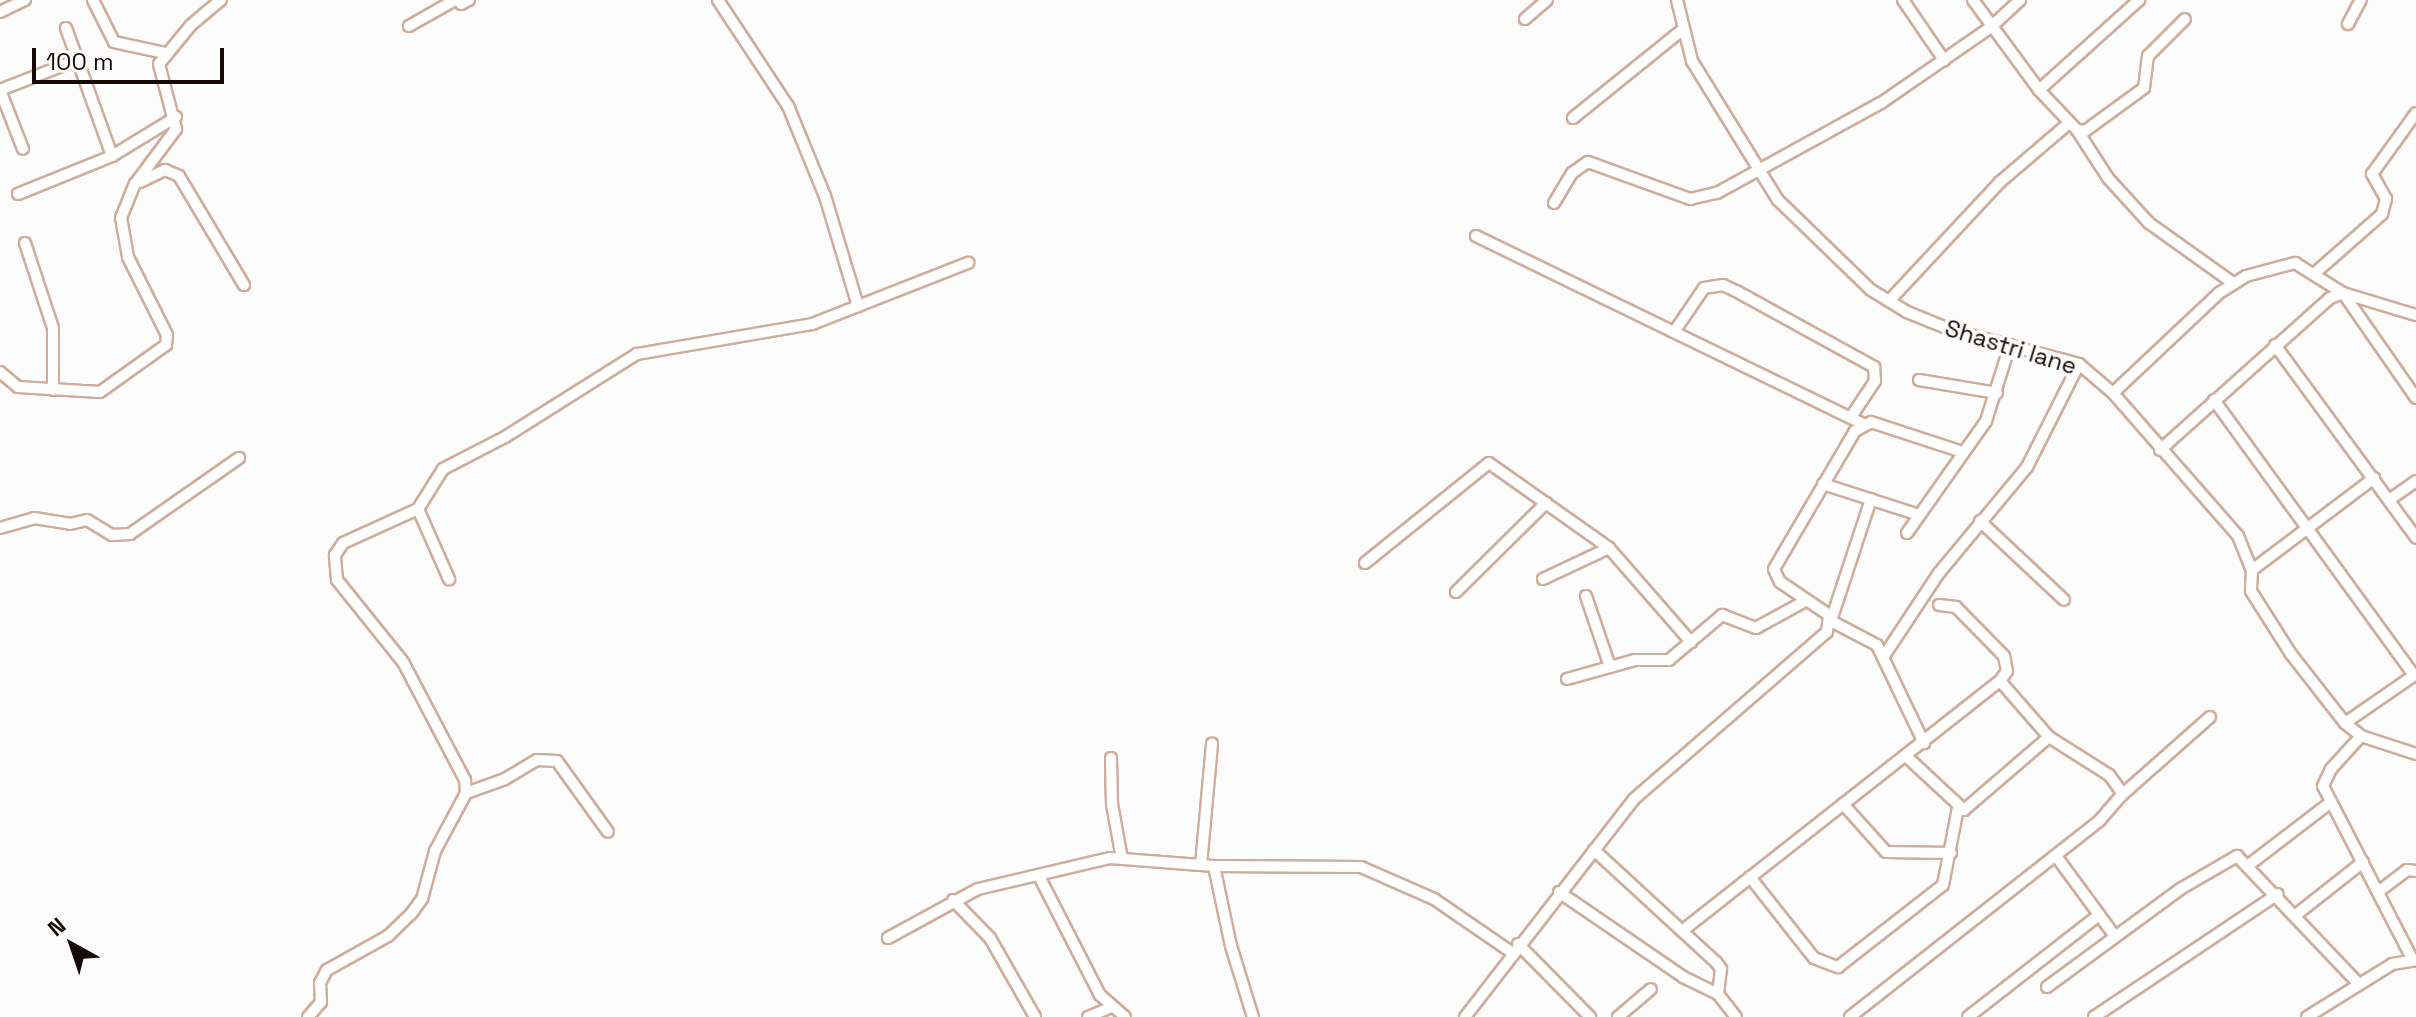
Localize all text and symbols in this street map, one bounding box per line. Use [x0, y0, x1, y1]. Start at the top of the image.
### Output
scale bar [36, 32, 228, 82]
text: 100 m [46, 46, 114, 77]
street label: Shastri lane [1942, 313, 2080, 381]
north arrow [32, 905, 112, 985]
text: N [42, 911, 71, 942]

